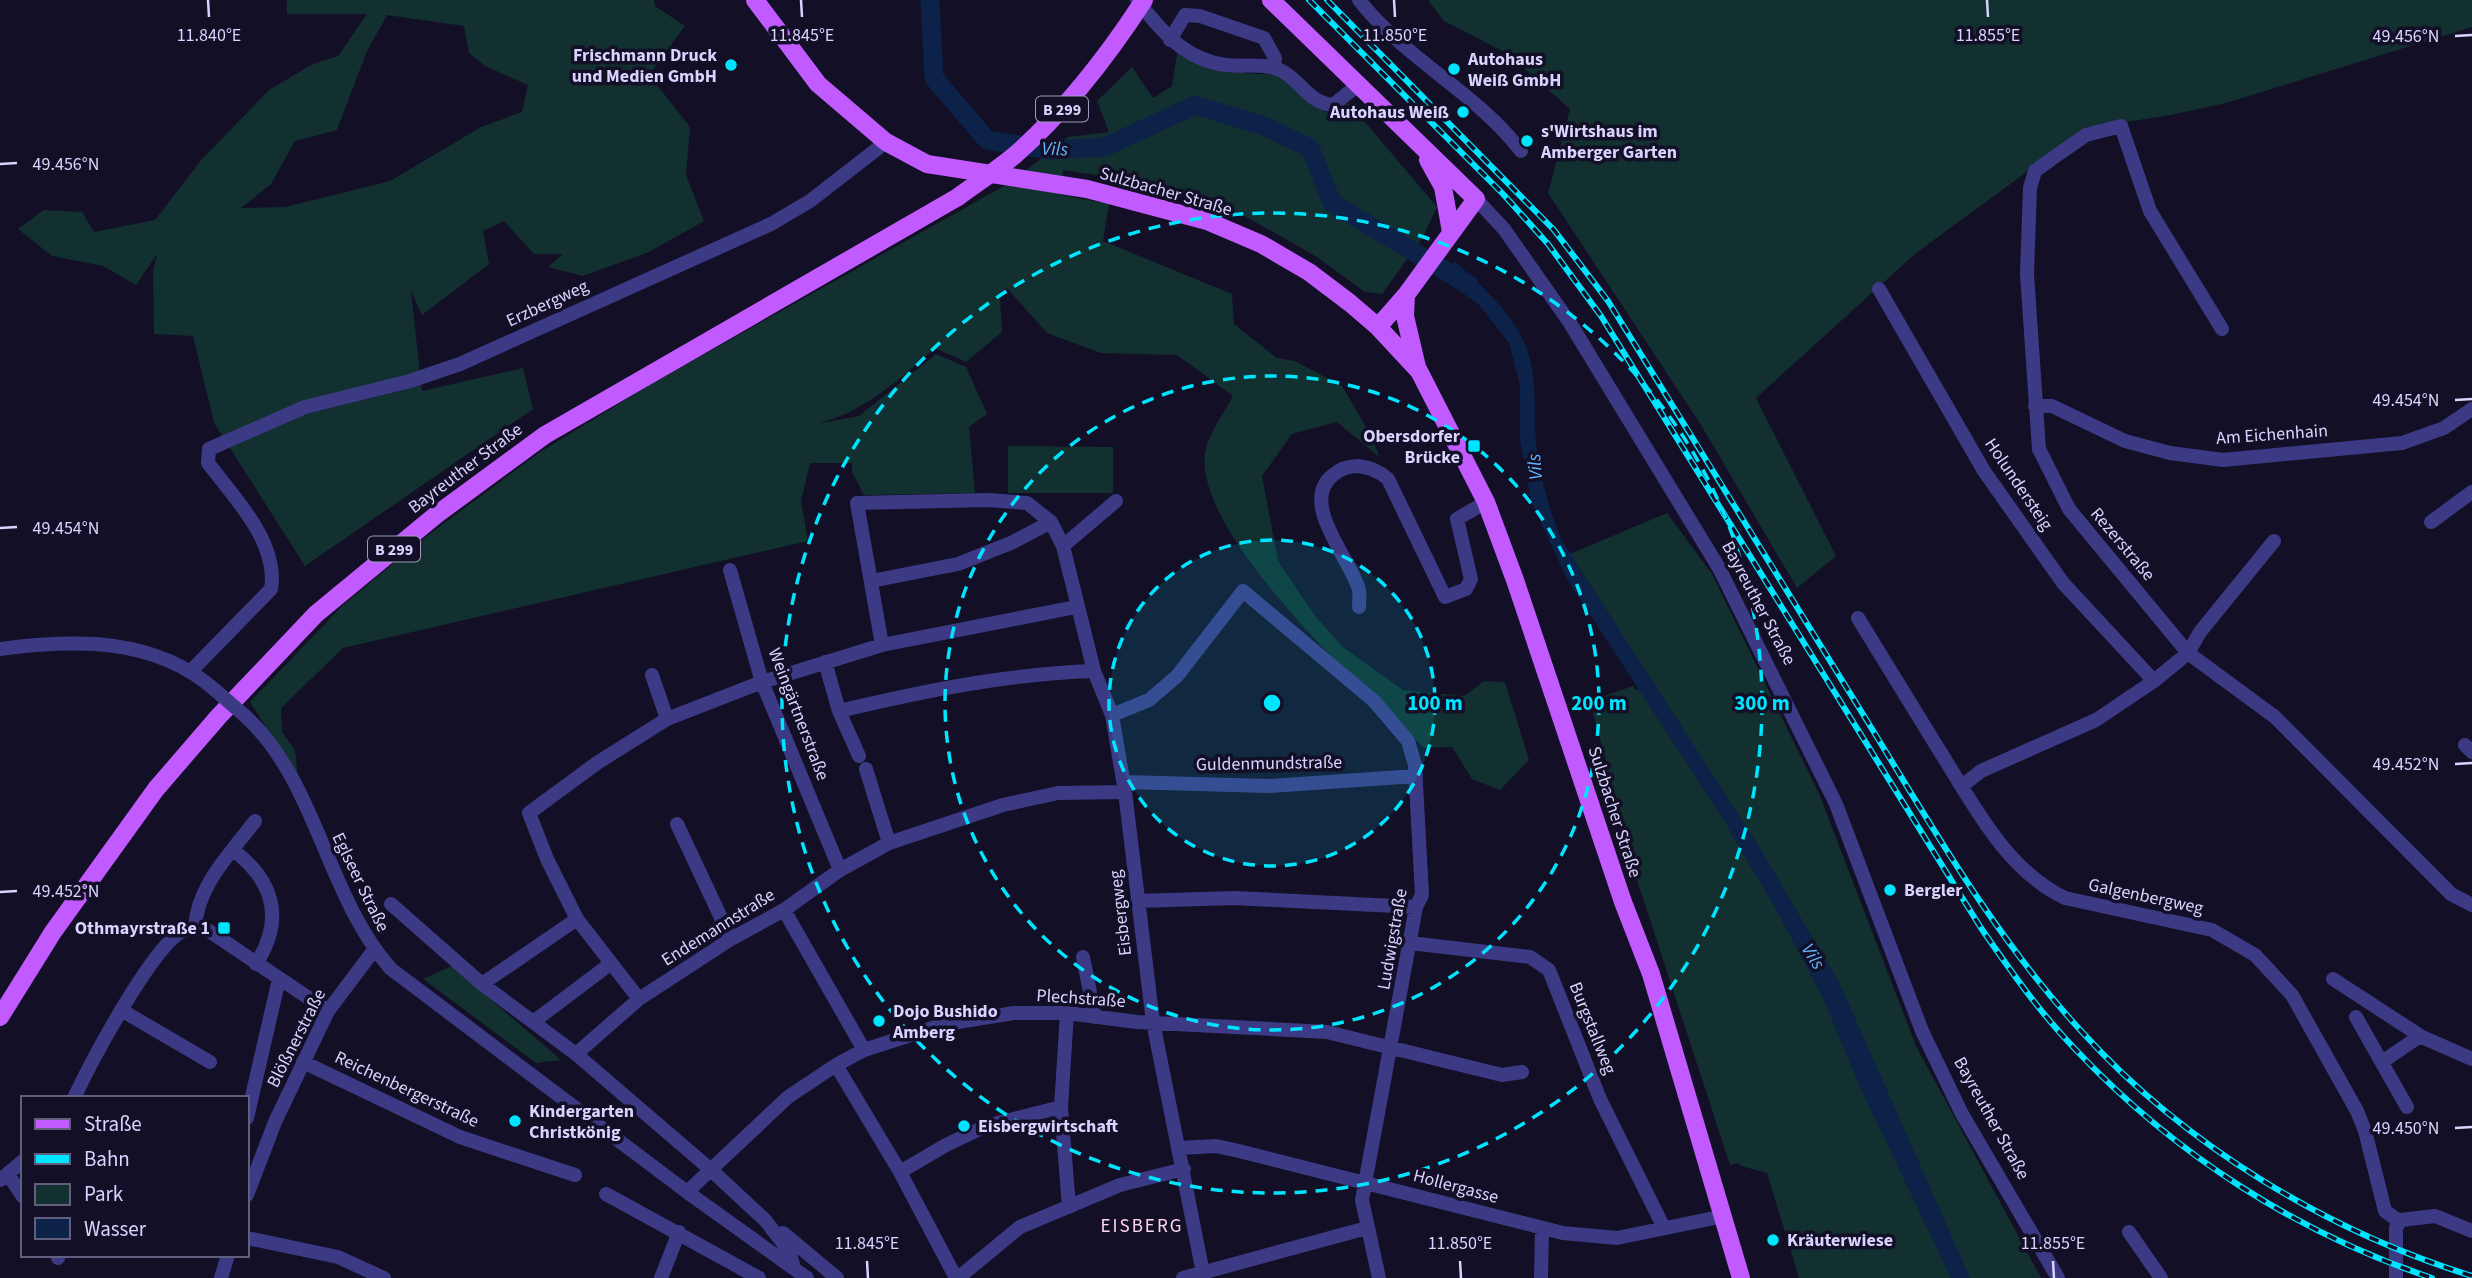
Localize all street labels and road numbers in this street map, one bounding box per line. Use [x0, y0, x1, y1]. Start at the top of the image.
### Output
road number: B 299 [1036, 96, 1088, 122]
street label: Sulzbacher Straße [1097, 161, 1235, 222]
street label: Erzbergweg [502, 274, 592, 333]
street label: Bayreuther Straße [403, 417, 528, 520]
street label: Am Eichenhain [2215, 418, 2329, 451]
street label: Holundersteig [1979, 433, 2059, 535]
street label: Rezerstraße [2084, 502, 2161, 587]
road number: B 299 [368, 536, 420, 562]
street label: Bayreuther Straße [1715, 537, 1802, 670]
street label: Weingärtnerstraße [762, 644, 835, 784]
street label: Sulzbacher Straße [1582, 743, 1648, 881]
street label: Guldenmundstraße [1196, 750, 1342, 777]
street label: Eglseer Straße [326, 828, 395, 936]
street label: Eisbergweg [1103, 869, 1138, 957]
street label: Galgenbergweg [2086, 872, 2206, 921]
street label: Endemannstraße [657, 883, 780, 972]
street label: Ludwigstraße [1371, 887, 1414, 992]
street label: Burgstallweg [1563, 978, 1622, 1078]
street label: Plechstraße [1036, 983, 1126, 1014]
street label: Blößnerstraße [261, 985, 332, 1092]
street label: Reichenbergerstraße [331, 1045, 483, 1134]
street label: Bayreuther Straße [1947, 1052, 2036, 1184]
street label: Hollergasse [1410, 1163, 1501, 1210]

